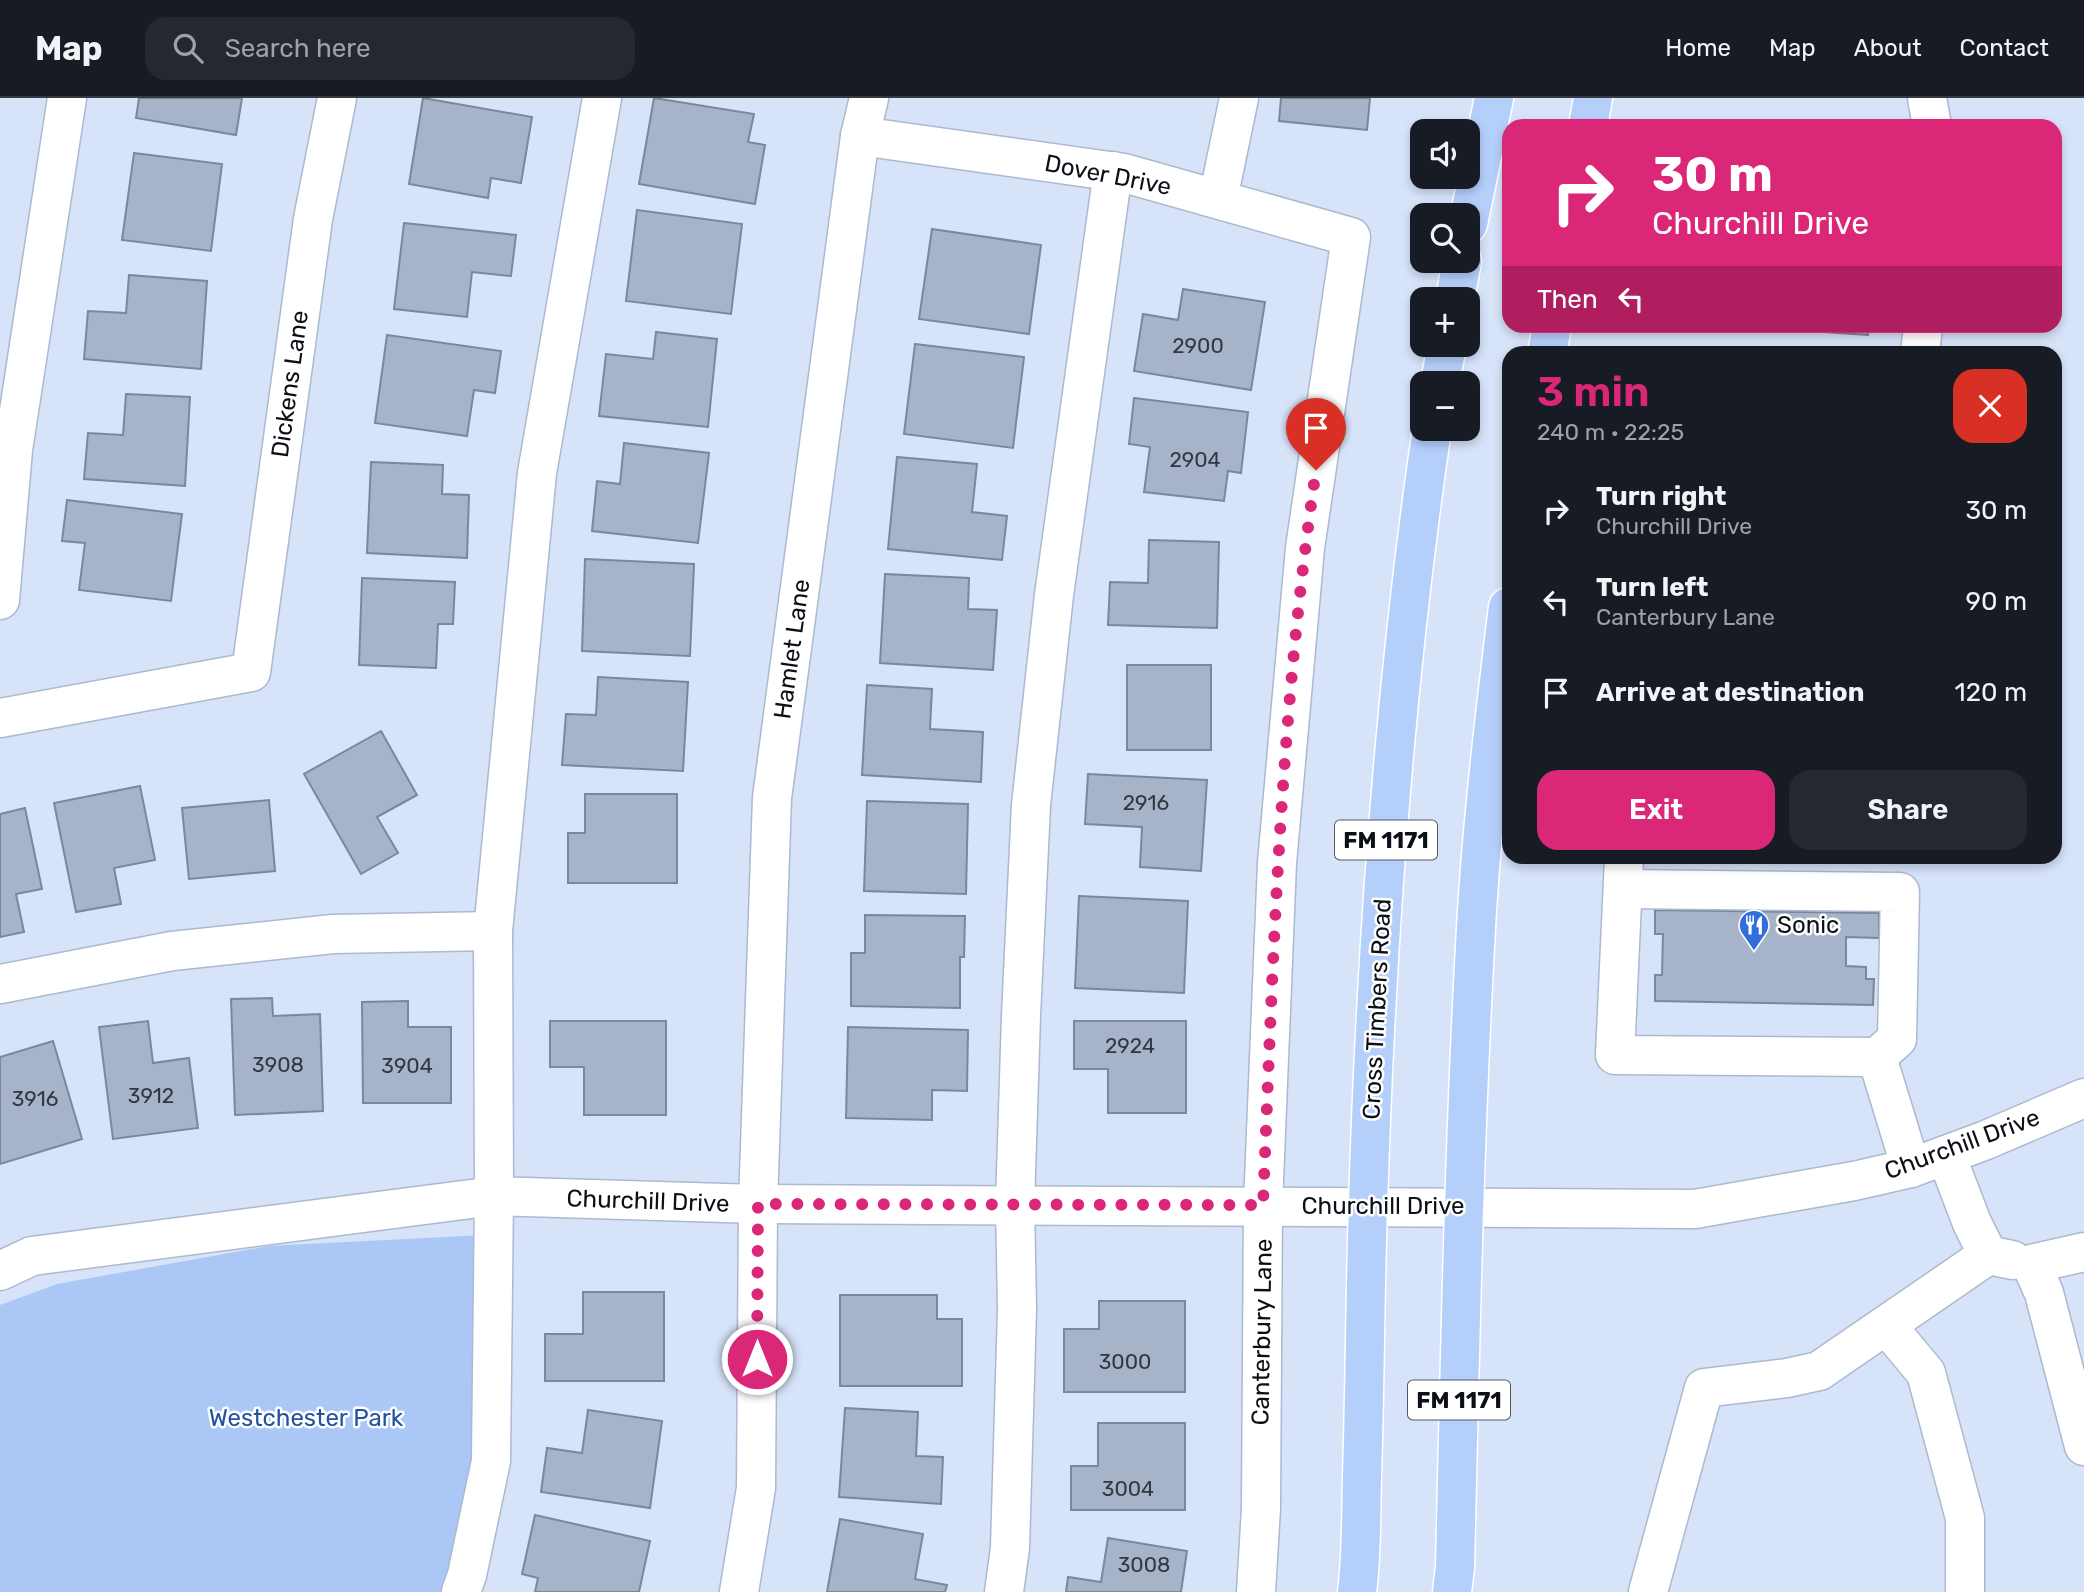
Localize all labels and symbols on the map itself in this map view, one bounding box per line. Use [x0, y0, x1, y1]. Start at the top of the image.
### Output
street label: Dover Drive [1042, 149, 1174, 201]
street label: Dickens Lane [266, 309, 314, 459]
house number: 2900 [1172, 333, 1224, 358]
pin [1286, 398, 1346, 470]
house number: 2904 [1169, 447, 1221, 472]
street label: Hamlet Lane [768, 577, 816, 721]
house number: 2916 [1123, 790, 1169, 815]
road number: FM 1171 [1335, 820, 1437, 860]
street label: Cross Timbers Road [1357, 898, 1397, 1120]
restaurant icon: Sonic [1737, 908, 1771, 952]
place label: Sonic [1777, 911, 1839, 939]
house number: 2924 [1105, 1033, 1155, 1058]
house number: 3908 [252, 1052, 304, 1077]
house number: 3904 [381, 1053, 433, 1078]
house number: 3912 [128, 1083, 174, 1108]
house number: 3916 [12, 1086, 58, 1111]
street label: Churchill Drive [1881, 1103, 2043, 1185]
street label: Churchill Drive [566, 1184, 730, 1218]
street label: Churchill Drive [1302, 1192, 1464, 1220]
street label: Canterbury Lane [1246, 1238, 1278, 1426]
position arrow [720, 1322, 794, 1396]
house number: 3000 [1099, 1349, 1151, 1374]
road number: FM 1171 [1408, 1380, 1510, 1420]
park label: Westchester Park [209, 1404, 404, 1432]
house number: 3004 [1102, 1476, 1154, 1501]
house number: 3008 [1118, 1552, 1170, 1577]

